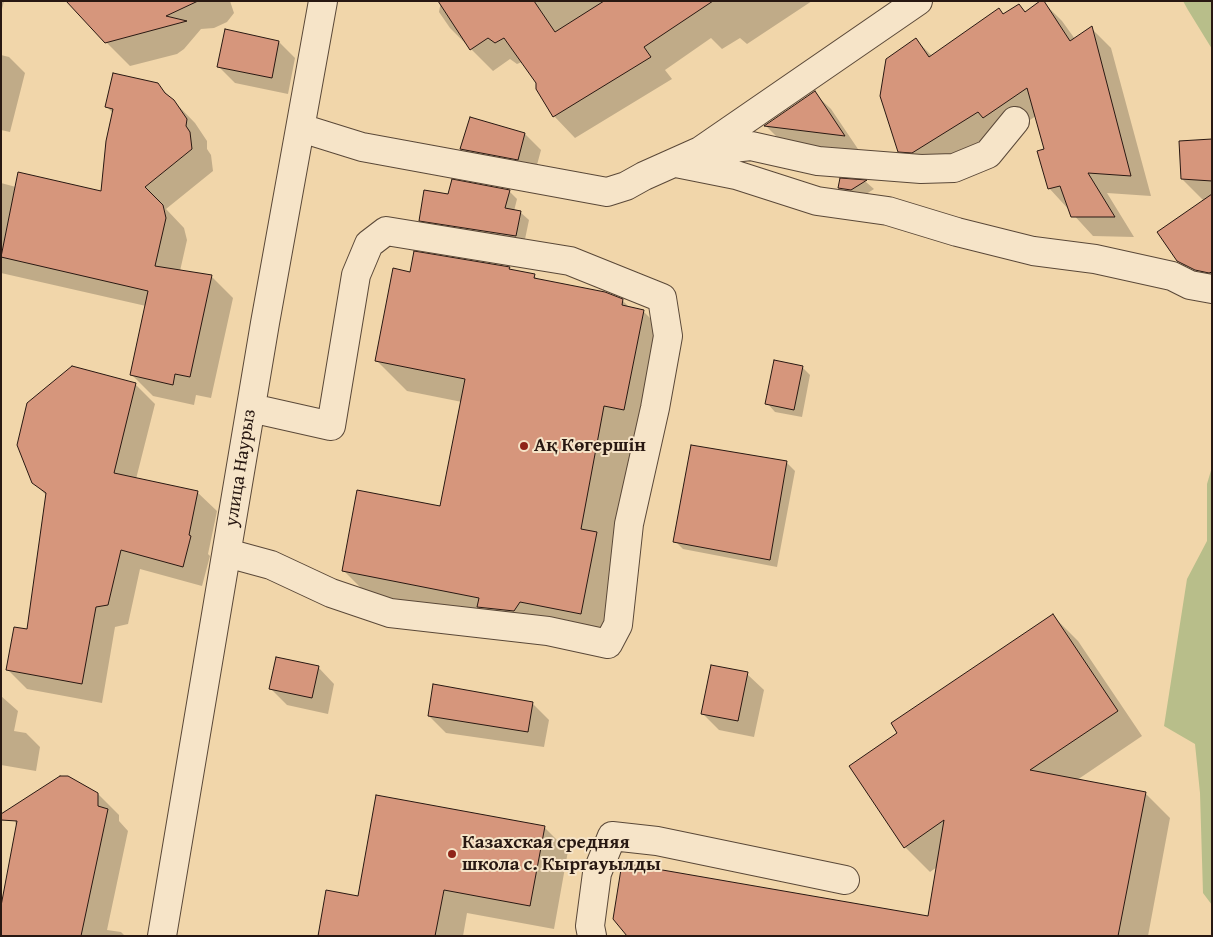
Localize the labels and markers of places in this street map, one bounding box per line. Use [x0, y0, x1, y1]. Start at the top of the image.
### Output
place label: Ақ Көгершін [534, 435, 646, 457]
marker: Ақ Көгершін [518, 440, 530, 452]
place label: Казахская средняя школа с. Кыргауылды [462, 832, 661, 876]
marker: Казахская средняя школа с. Кыргауылды [446, 848, 458, 860]

